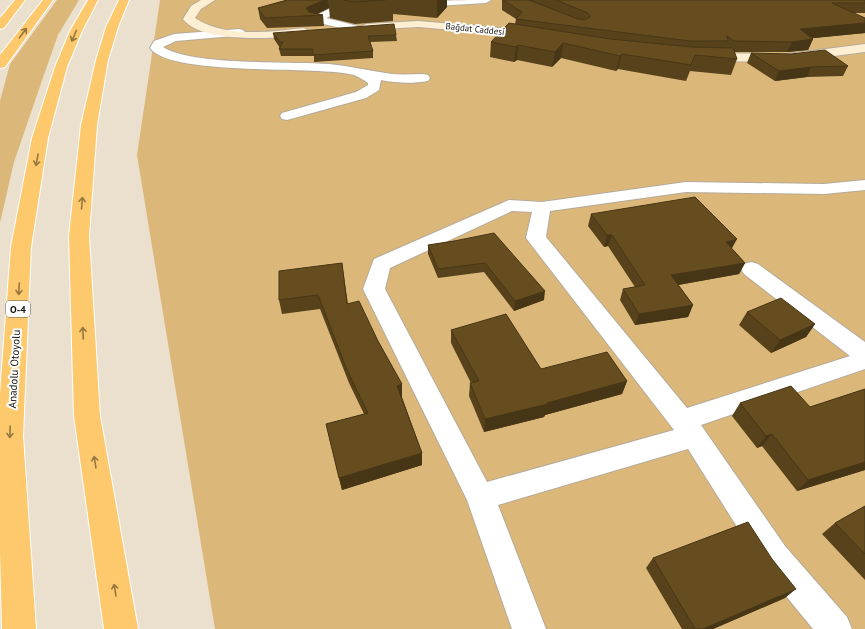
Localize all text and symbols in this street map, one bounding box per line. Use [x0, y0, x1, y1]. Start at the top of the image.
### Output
street label: Bağdat Caddesi [445, 20, 505, 37]
one-way arrow [19, 27, 28, 38]
one-way arrow [70, 29, 77, 41]
one-way arrow [32, 153, 40, 166]
one-way arrow [78, 197, 85, 210]
one-way arrow [15, 282, 22, 295]
road number: O-4 [6, 301, 30, 317]
one-way arrow [80, 327, 87, 340]
street label: Anadolu Otoyolu [5, 329, 23, 409]
one-way arrow [7, 425, 14, 438]
one-way arrow [91, 456, 99, 469]
one-way arrow [110, 584, 118, 597]

